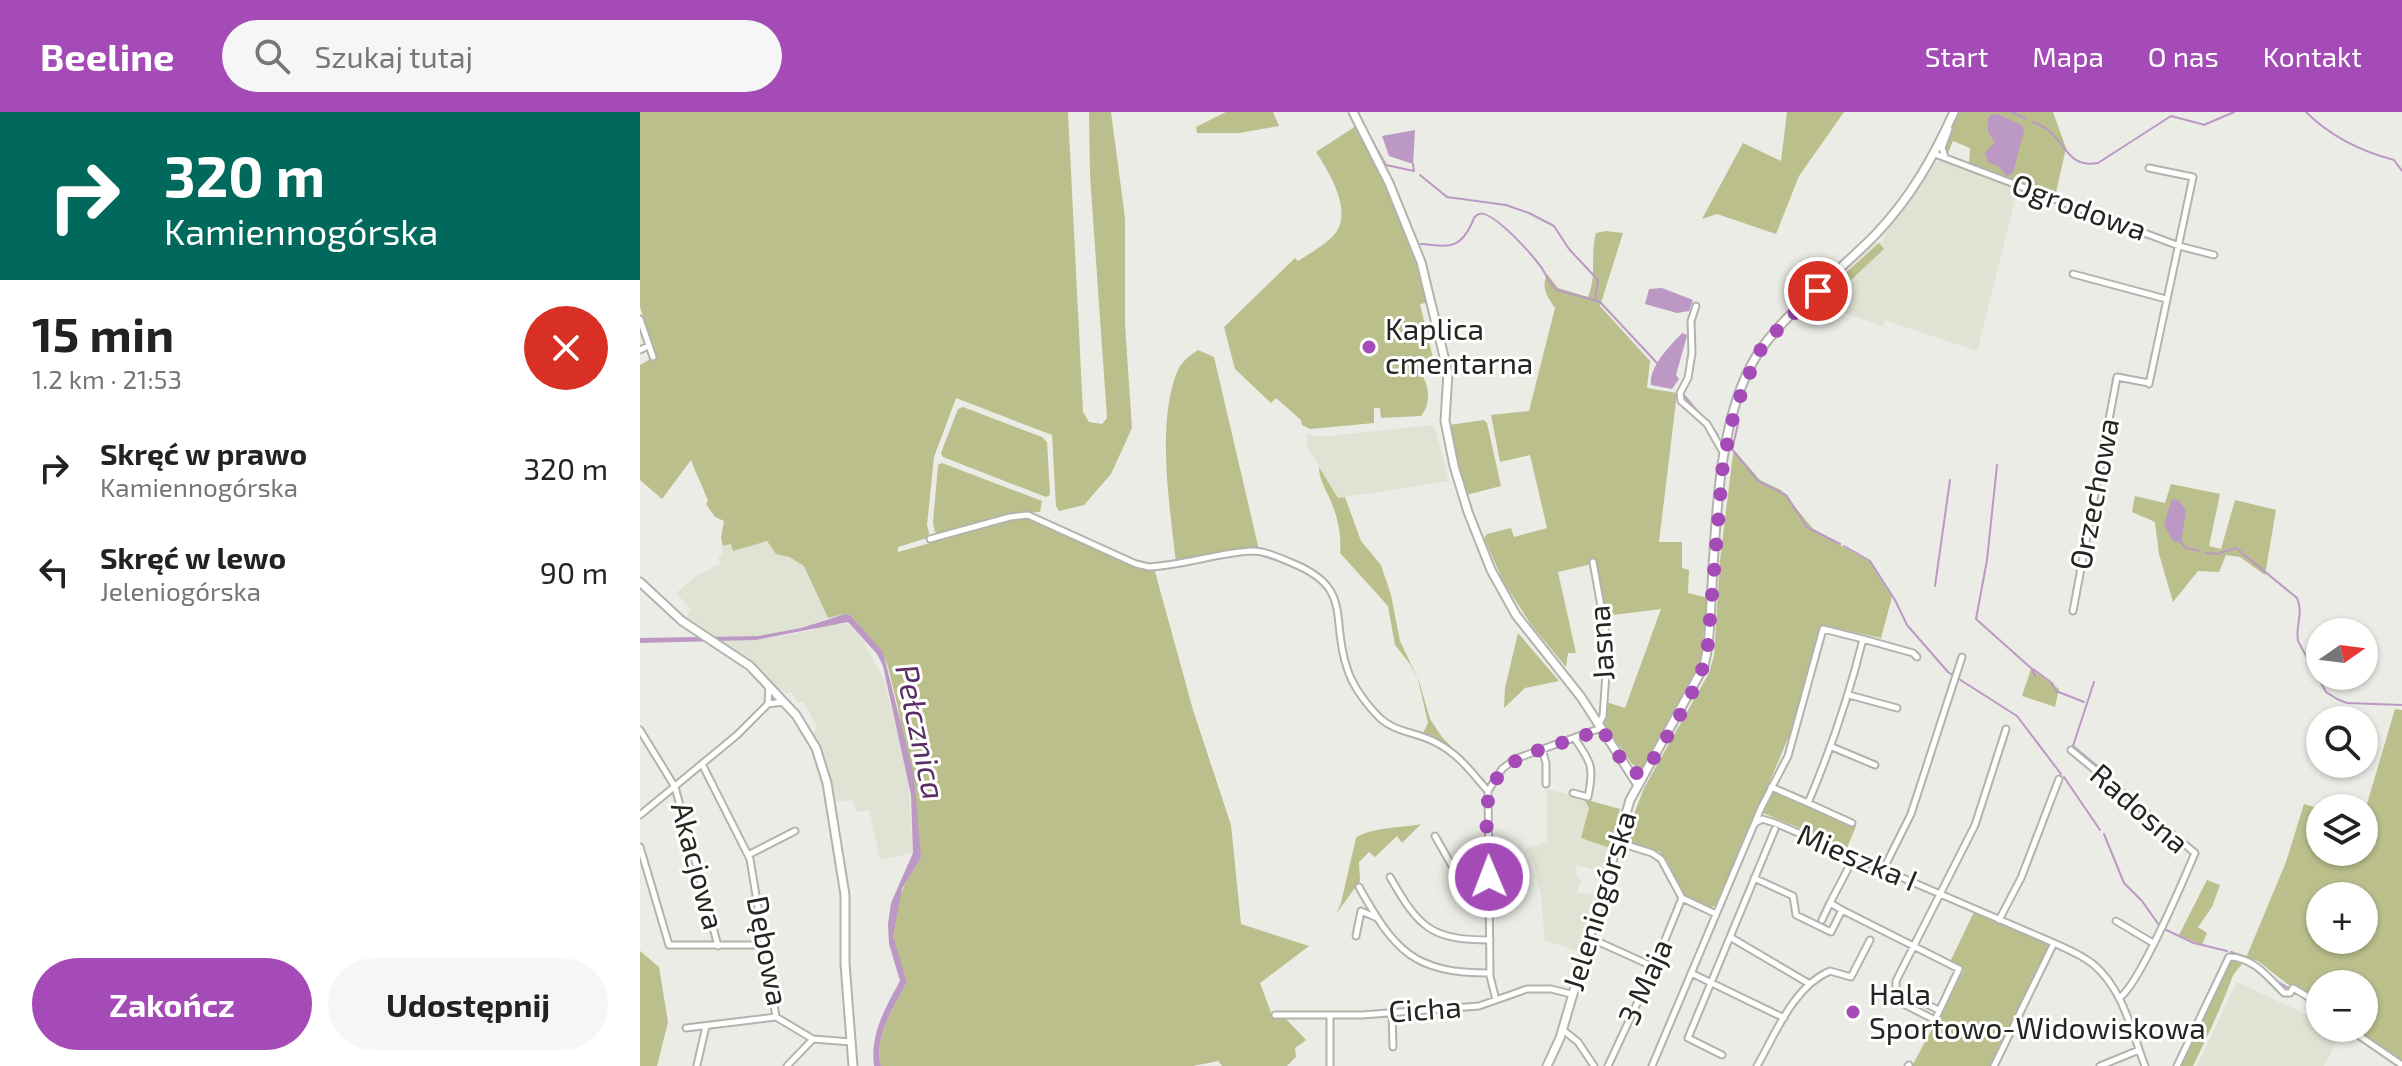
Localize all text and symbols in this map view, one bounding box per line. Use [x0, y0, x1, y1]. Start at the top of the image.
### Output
search box [222, 20, 782, 92]
text: Beeline [40, 33, 174, 79]
icon: search [250, 34, 294, 78]
text: Szukaj tutaj [314, 38, 473, 74]
text: Start [1925, 39, 1988, 73]
text: Mapa [2032, 39, 2104, 73]
text: O nas [2148, 39, 2219, 73]
text: Kontakt [2263, 39, 2362, 73]
text: 320 m [164, 141, 325, 208]
icon: right [32, 144, 136, 248]
street label: Ogrodowa [2007, 165, 2152, 247]
text: Kamiennogórska [164, 209, 438, 252]
pin [1784, 257, 1852, 325]
icon: arrive [1796, 269, 1840, 313]
text: 15 min [32, 304, 174, 362]
button: close [524, 306, 608, 390]
place label: Kaplica cmentarna [1385, 310, 1533, 380]
marker: Kaplica cmentarna [1360, 338, 1378, 356]
text: 1.2 km · 21:53 [32, 363, 182, 394]
street label: Orzechowa [2061, 415, 2125, 572]
text: Skręć w prawo [100, 435, 307, 471]
icon: right [32, 446, 76, 490]
text: 320 m [523, 450, 608, 486]
text: Kamiennogórska [100, 471, 298, 502]
text: Skręć w lewo [100, 539, 286, 575]
icon: left [32, 550, 76, 594]
text: 90 m [540, 554, 608, 590]
text: Jeleniogórska [100, 575, 261, 606]
street label: Jasna [1579, 604, 1621, 682]
north arrow [2306, 618, 2378, 690]
map controls [2306, 618, 2378, 1042]
water label: Pełcznica [889, 661, 955, 803]
button: search [2306, 706, 2378, 778]
street label: Radosna [2084, 755, 2197, 860]
button: layers [2306, 794, 2378, 866]
street label: Akacjowa [665, 798, 733, 933]
street label: Jeleniogórska [1554, 806, 1642, 995]
street label: Mieszka I [1792, 815, 1923, 897]
position arrow [1447, 835, 1531, 919]
button: + [2306, 882, 2378, 954]
street label: Dębowa [741, 893, 797, 1009]
street label: 3 Maja [1609, 933, 1679, 1030]
button: Zakończ [32, 958, 312, 1050]
button: Udostępnij [328, 958, 608, 1050]
button: − [2306, 970, 2378, 1042]
place label: Hala Sportowo-Widowiskowa [1869, 975, 2206, 1045]
street label: Cicha [1387, 987, 1463, 1029]
marker: Hala Sportowo-Widowiskowa [1844, 1003, 1862, 1021]

